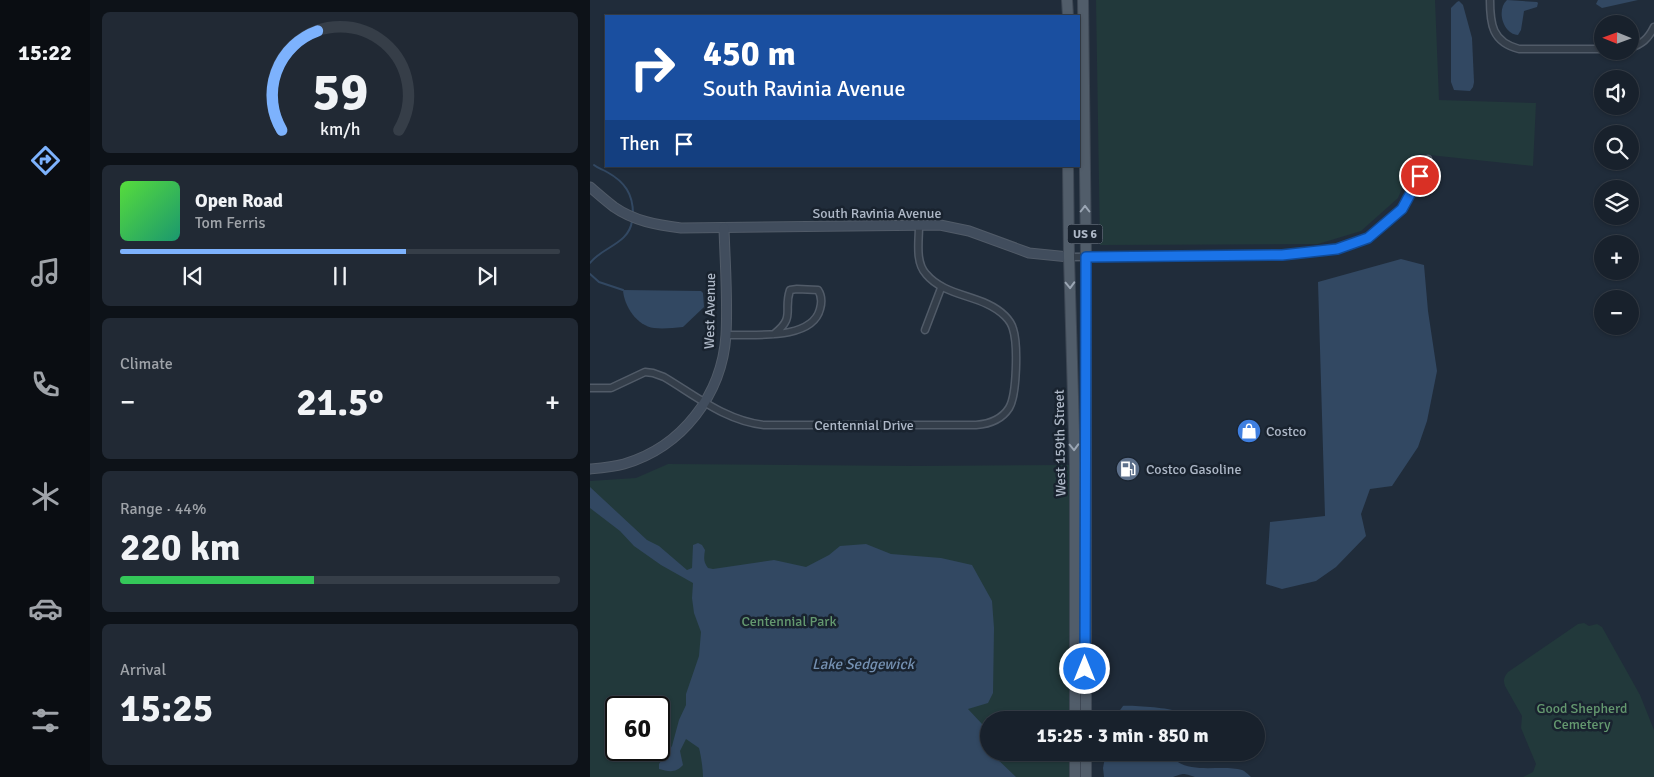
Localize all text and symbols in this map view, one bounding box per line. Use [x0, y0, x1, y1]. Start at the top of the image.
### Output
north arrow [1594, 15, 1639, 60]
map controls [1594, 15, 1639, 335]
text: 450 m [703, 32, 796, 75]
icon: right [620, 35, 685, 100]
text: 15:22 [18, 39, 72, 66]
text: 59 [312, 60, 368, 124]
button: sound [1594, 70, 1639, 115]
text: South Ravinia Avenue [703, 75, 906, 102]
text: km/h [320, 118, 360, 140]
button: search [1594, 125, 1639, 170]
icon: arrive [670, 130, 698, 158]
text: Then [620, 132, 660, 156]
icon: directions [28, 143, 63, 178]
pin [1399, 155, 1441, 197]
icon: arrive [1406, 162, 1434, 190]
button: layers [1594, 180, 1639, 225]
text: Open Road [195, 189, 283, 213]
street label: South Ravinia Avenue [813, 205, 941, 222]
one-way arrow [1080, 205, 1090, 212]
text: Tom Ferris [195, 213, 265, 233]
road number: US 6 [1068, 224, 1102, 243]
button: + [1594, 235, 1639, 280]
icon: music [28, 255, 63, 290]
icon: previous [179, 262, 207, 290]
icon: pause [326, 262, 354, 290]
icon: next [473, 262, 501, 290]
street label: West Avenue [701, 273, 719, 349]
one-way arrow [1064, 281, 1075, 289]
button: − [1594, 290, 1639, 335]
text: Climate [120, 354, 173, 374]
icon: phone [28, 367, 63, 402]
text: 21.5° [296, 379, 384, 426]
text: − [120, 385, 135, 419]
text: + [545, 385, 560, 419]
street label: West 159th Street [1051, 389, 1069, 497]
street label: Centennial Drive [814, 417, 914, 434]
shop icon: Costco [1236, 418, 1262, 444]
place label: Costco [1266, 423, 1306, 440]
one-way arrow [1069, 444, 1079, 452]
fuel station icon: Costco Gasoline [1115, 456, 1141, 482]
place label: Costco Gasoline [1146, 461, 1241, 478]
icon: climate [28, 479, 63, 514]
text: Range · 44% [120, 499, 206, 519]
text: 220 km [120, 524, 241, 571]
icon: car [28, 591, 63, 626]
park label: Centennial Park [741, 613, 837, 630]
position arrow [1058, 642, 1110, 694]
water label: Lake Sedgewick [812, 655, 915, 673]
text: Arrival [120, 660, 166, 680]
text: 15:25 [120, 685, 213, 732]
speed limit sign: 60 [605, 696, 670, 761]
park label: Good Shepherd Cemetery [1537, 700, 1627, 733]
icon: filters [28, 703, 63, 738]
text: 15:25 · 3 min · 850 m [1036, 724, 1209, 748]

